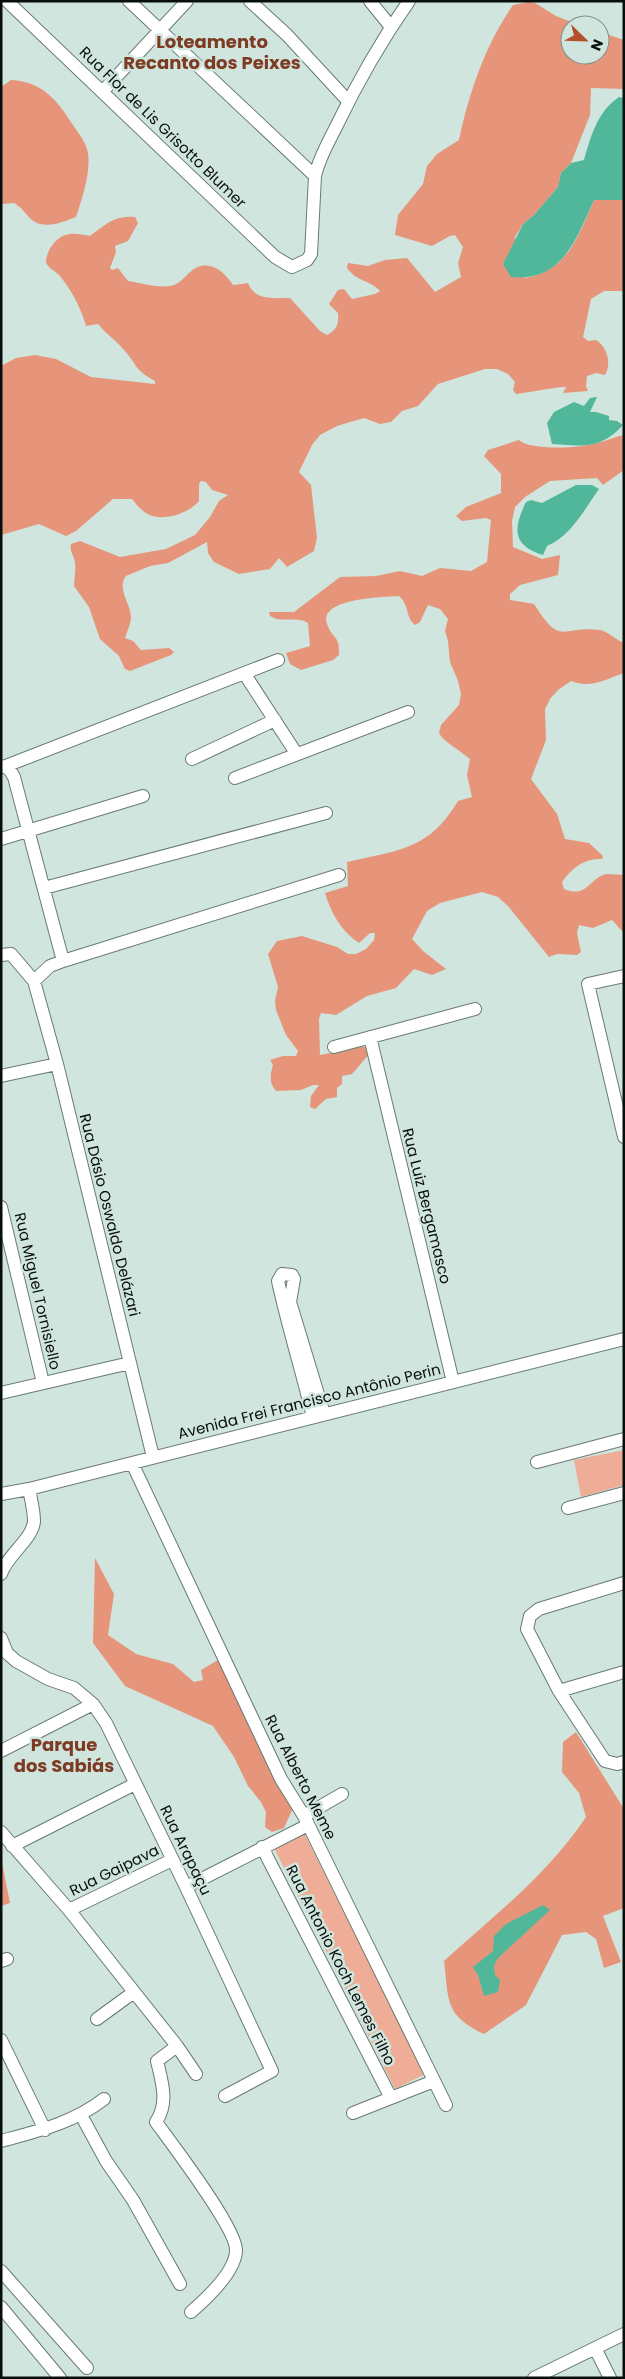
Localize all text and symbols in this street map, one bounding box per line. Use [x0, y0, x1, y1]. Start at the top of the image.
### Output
north arrow [560, 15, 610, 65]
district label: Loteamento Recanto dos Peixes [123, 29, 301, 75]
text: N [586, 36, 608, 54]
street label: Rua Flor de Lis Grisotto Blumer [75, 41, 251, 213]
street label: Rua Dásio Oswaldo Delázari [75, 1111, 145, 1319]
street label: Rua Luiz Bergamasco [397, 1126, 457, 1286]
street label: Rua Miguel Tornisiello [10, 1210, 66, 1372]
street label: Avenida Frei Francisco Antônio Perin [175, 1358, 443, 1444]
street label: Rua Alberto Meme [260, 1711, 342, 1843]
district label: Parque dos Sabiás [14, 1732, 114, 1778]
street label: Rua Arapaçu [155, 1801, 217, 1899]
street label: Rua Gaipava [66, 1839, 162, 1901]
street label: Rua Antonio Koch Lemes Filho [281, 1861, 401, 2069]

